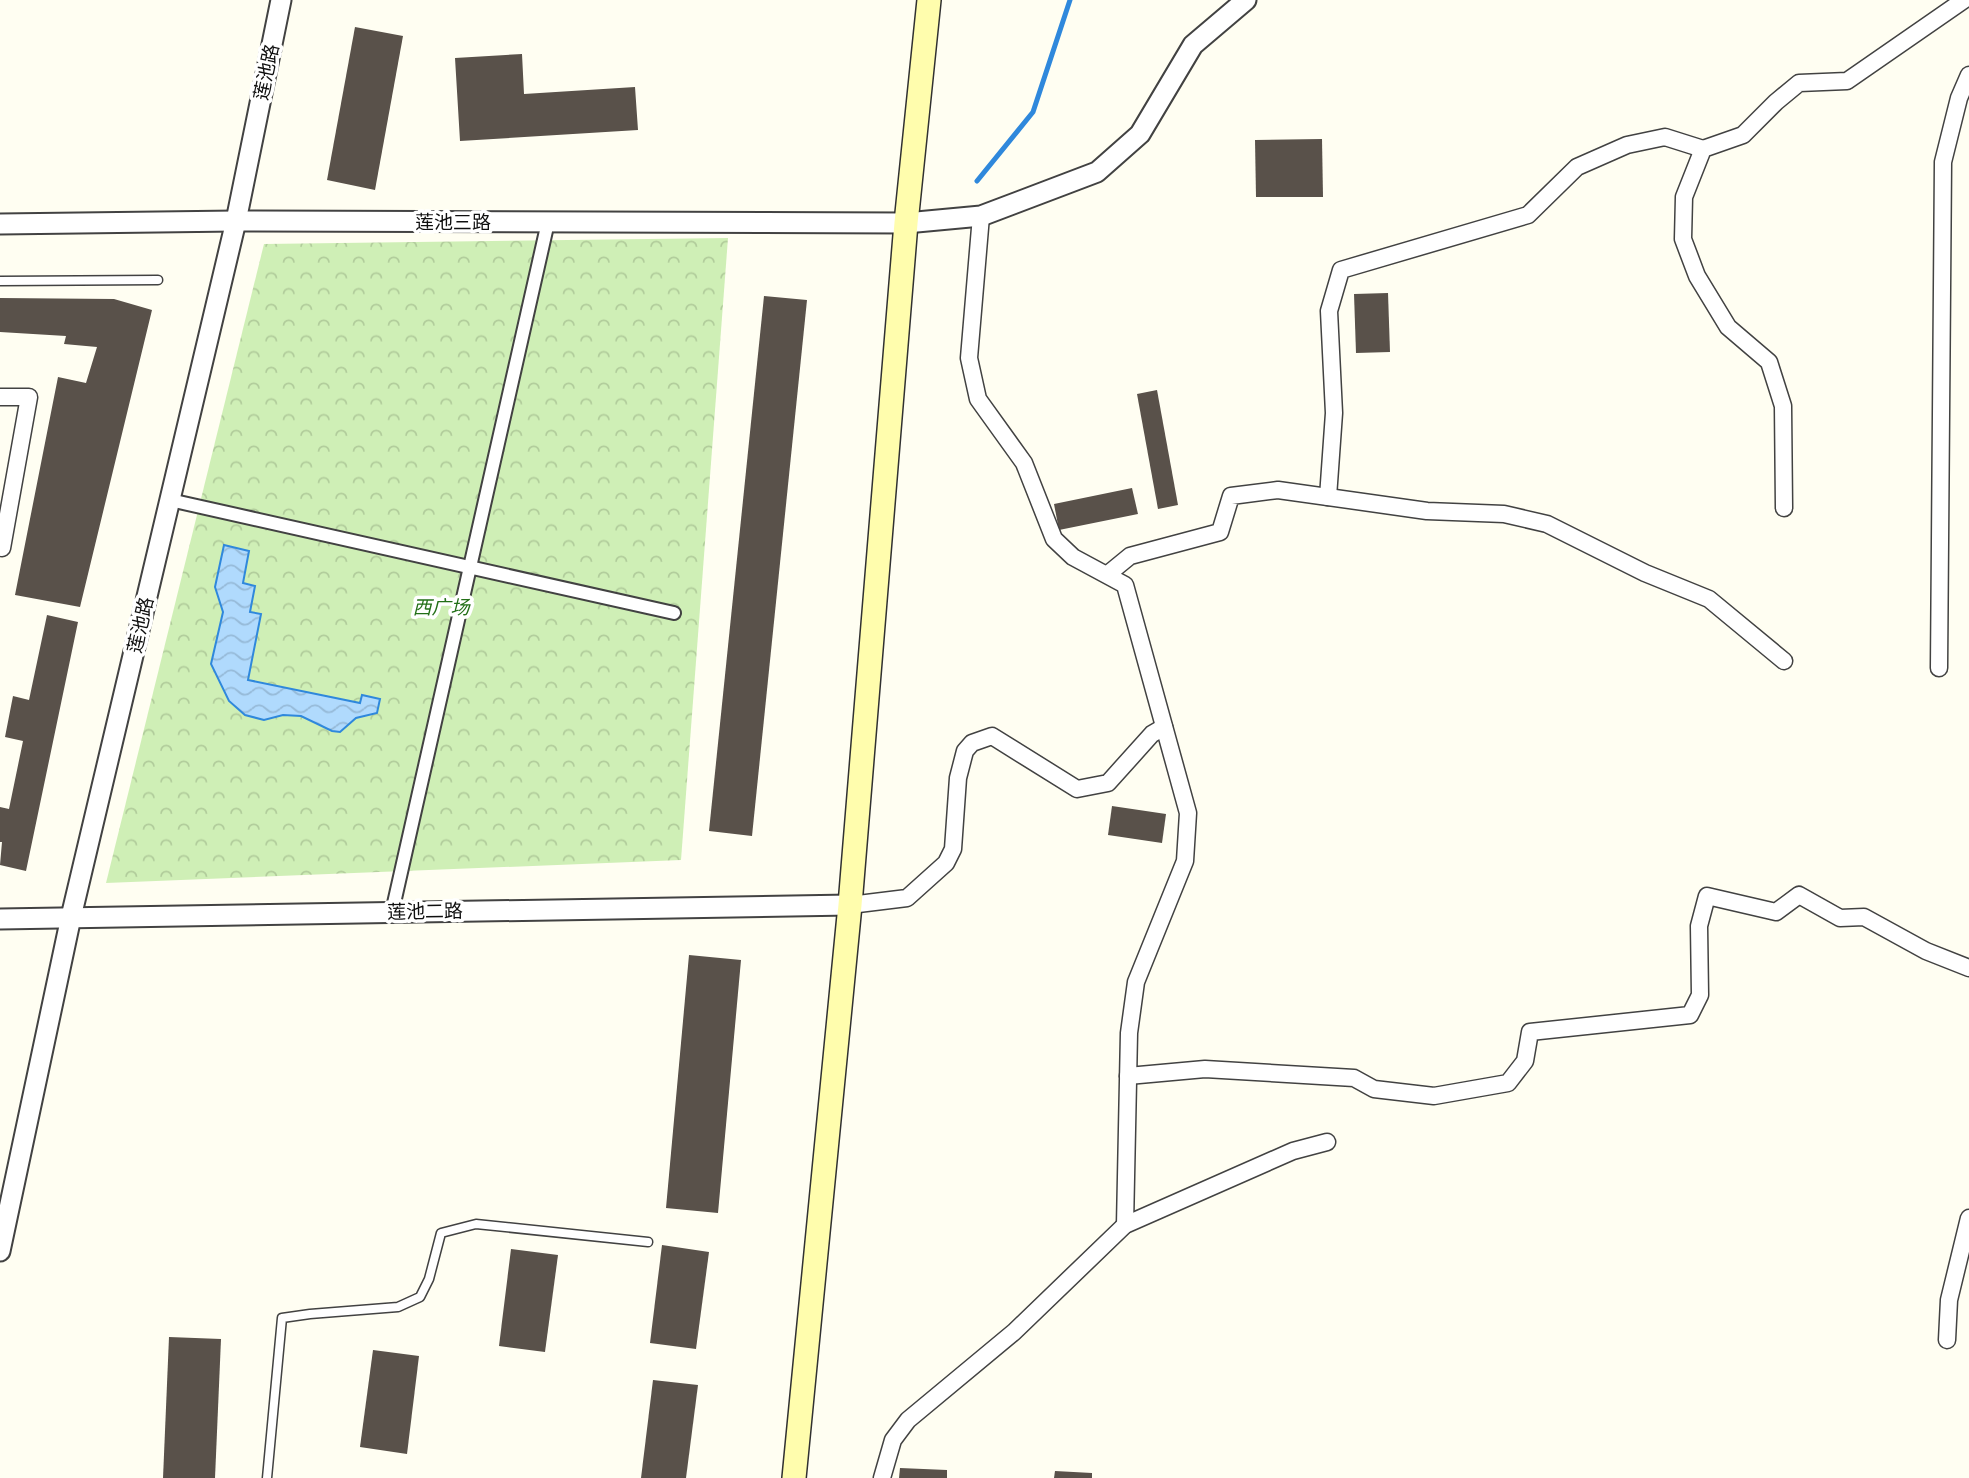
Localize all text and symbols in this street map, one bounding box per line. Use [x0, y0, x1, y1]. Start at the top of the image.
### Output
street label: 莲池路 [245, 41, 285, 103]
street label: 莲池三路 [415, 207, 491, 235]
park label: 西广场 [412, 592, 471, 620]
street label: 莲池路 [119, 594, 159, 656]
street label: 莲池二路 [387, 895, 463, 925]

